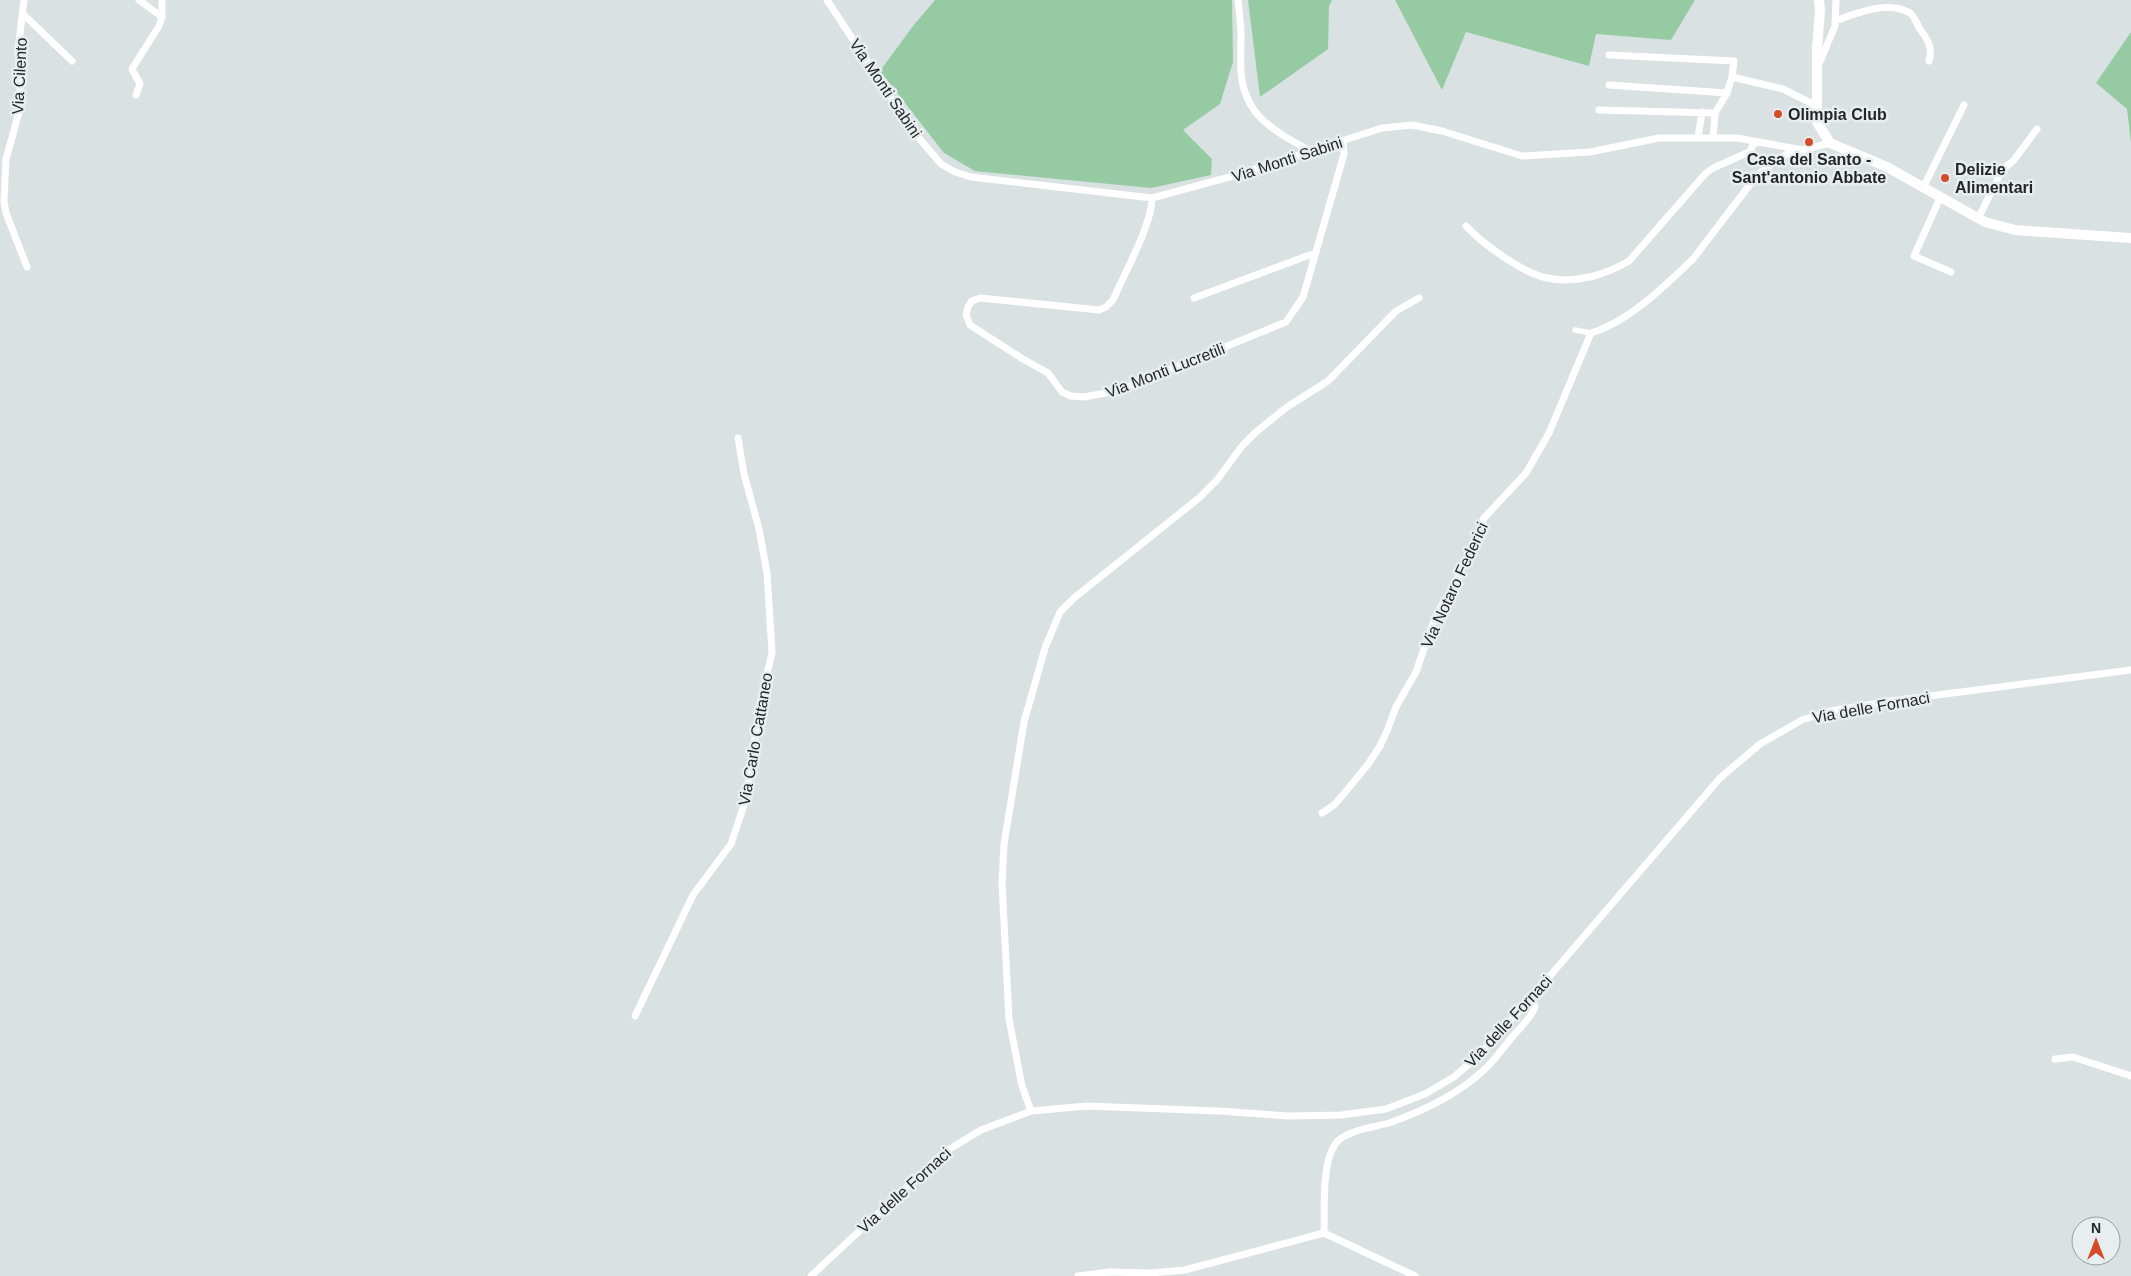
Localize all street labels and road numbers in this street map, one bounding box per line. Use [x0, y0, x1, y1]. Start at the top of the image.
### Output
street label: Via Monti Sabini [846, 36, 925, 141]
street label: Via Cilento [9, 37, 30, 115]
street label: Via Monti Sabini [1230, 134, 1345, 185]
street label: Via Monti Lucretili [1103, 340, 1227, 401]
street label: Via Notaro Federici [1418, 520, 1491, 651]
street label: Via Carlo Cattaneo [735, 671, 776, 807]
street label: Via delle Fornaci [1811, 689, 1931, 726]
street label: Via delle Fornaci [1462, 972, 1555, 1071]
street label: Via delle Fornaci [854, 1144, 954, 1236]

